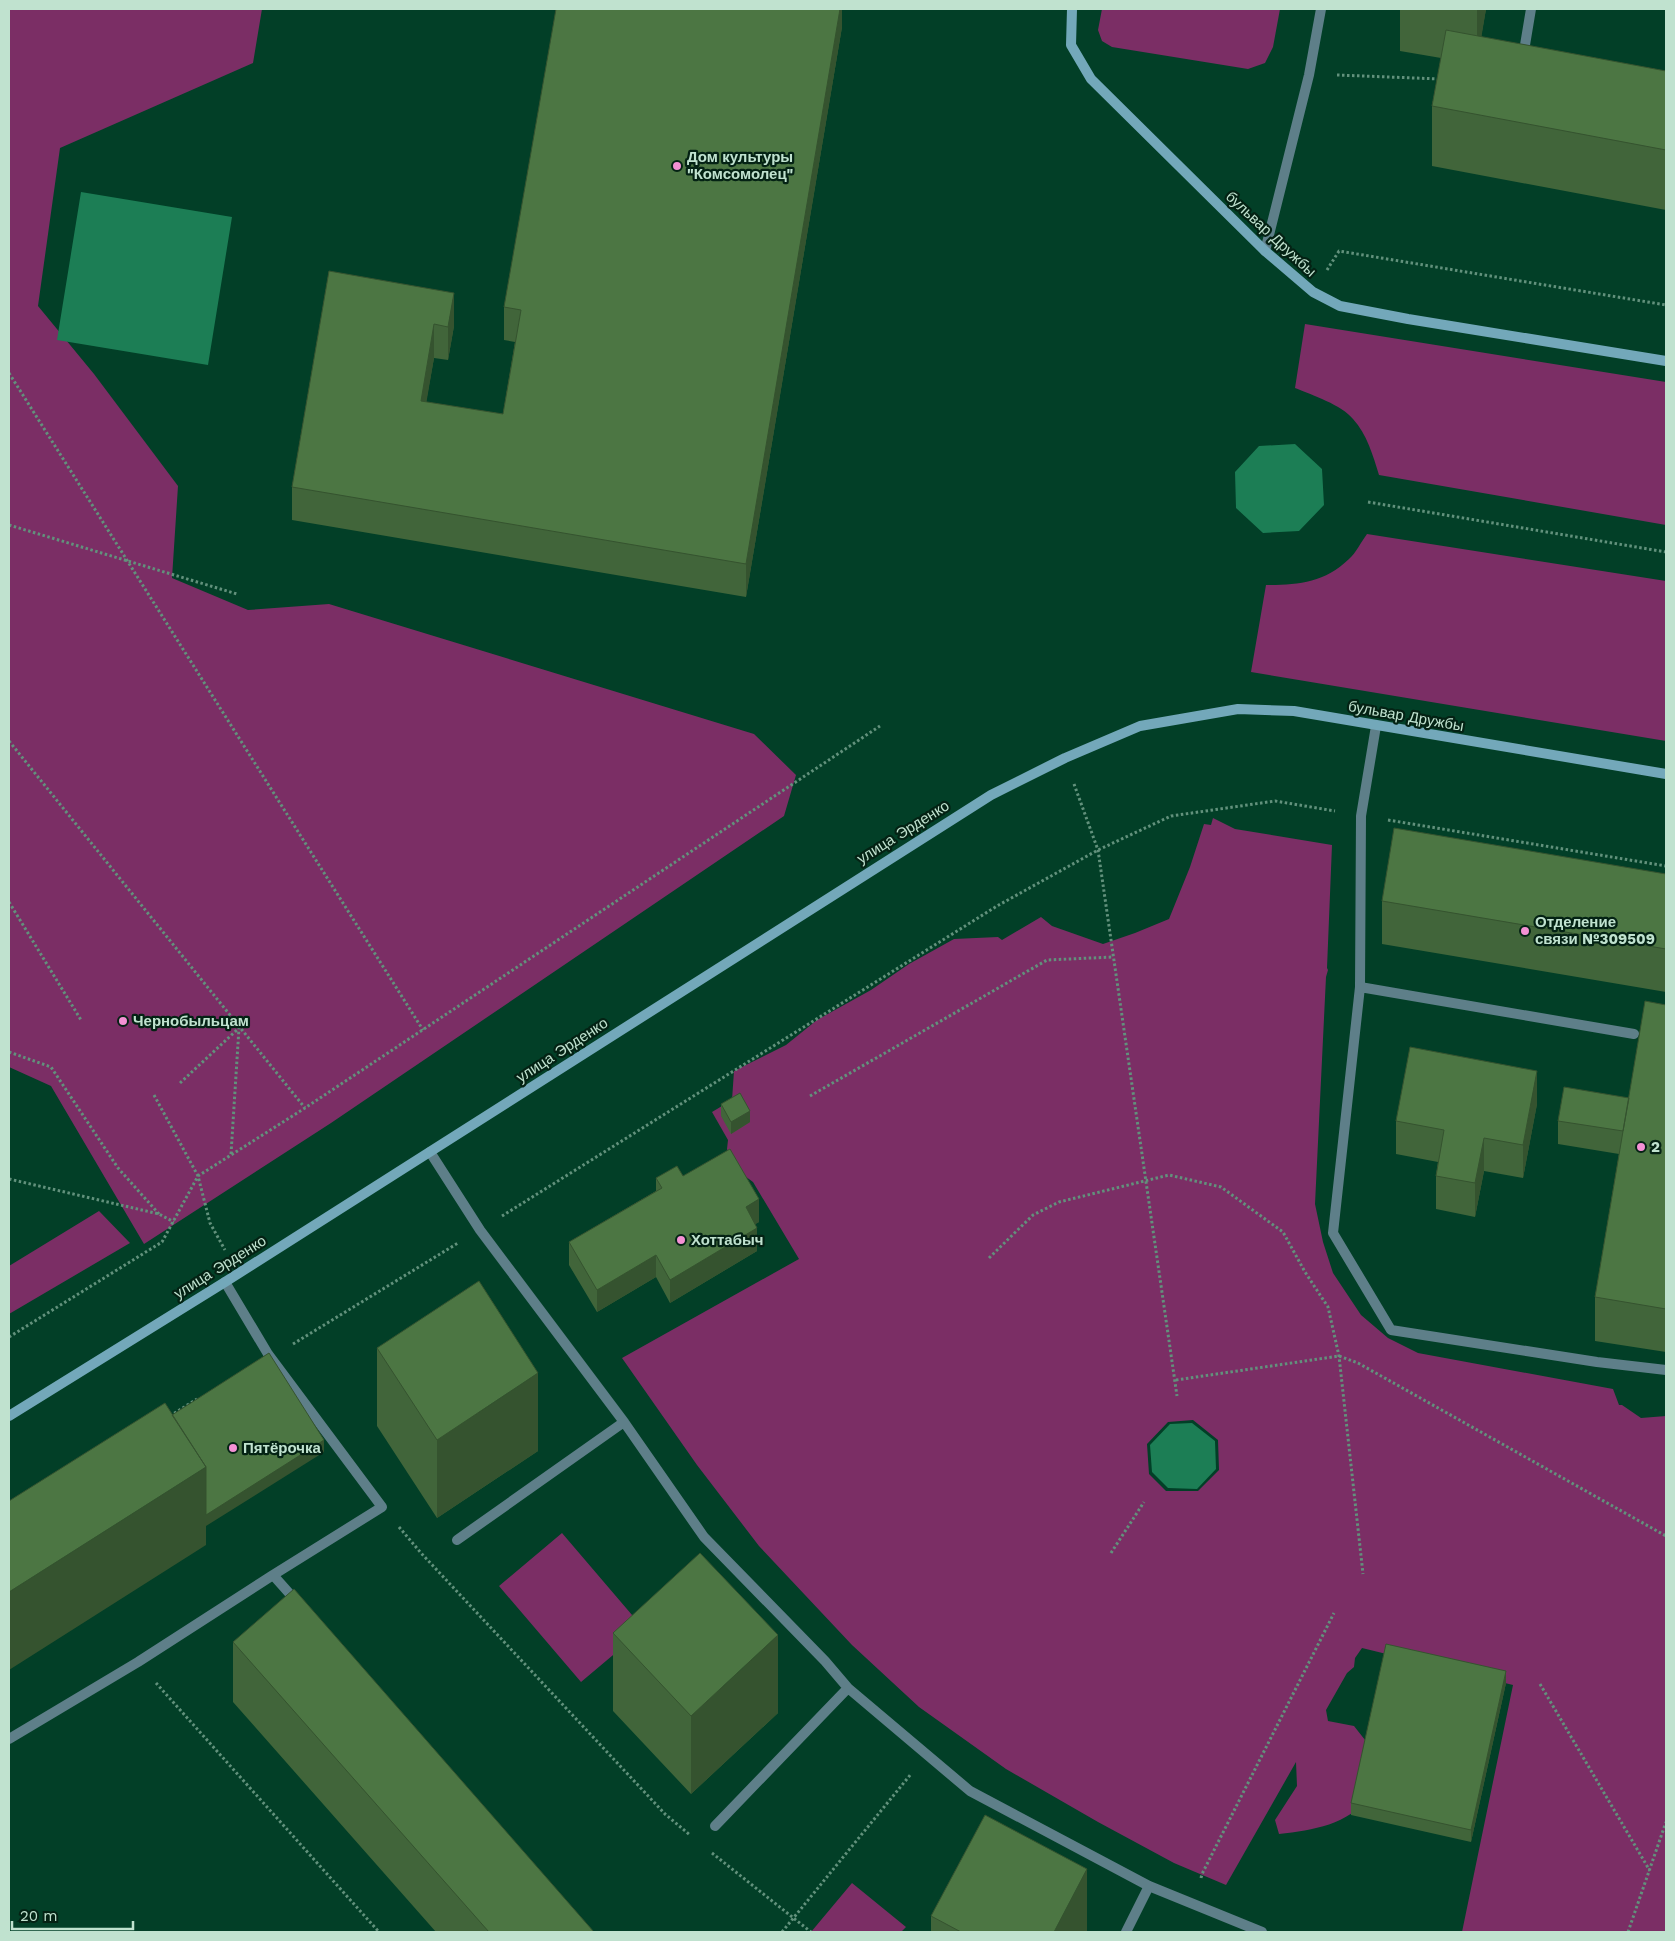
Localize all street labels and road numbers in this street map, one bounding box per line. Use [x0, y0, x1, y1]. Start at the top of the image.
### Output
street label: бульвар Дружбы [1222, 187, 1320, 281]
street label: бульвар Дружбы [1347, 697, 1465, 735]
street label: улица Эрденко [853, 796, 953, 868]
street label: улица Эрденко [513, 1014, 611, 1086]
street label: улица Эрденко [170, 1231, 270, 1303]

